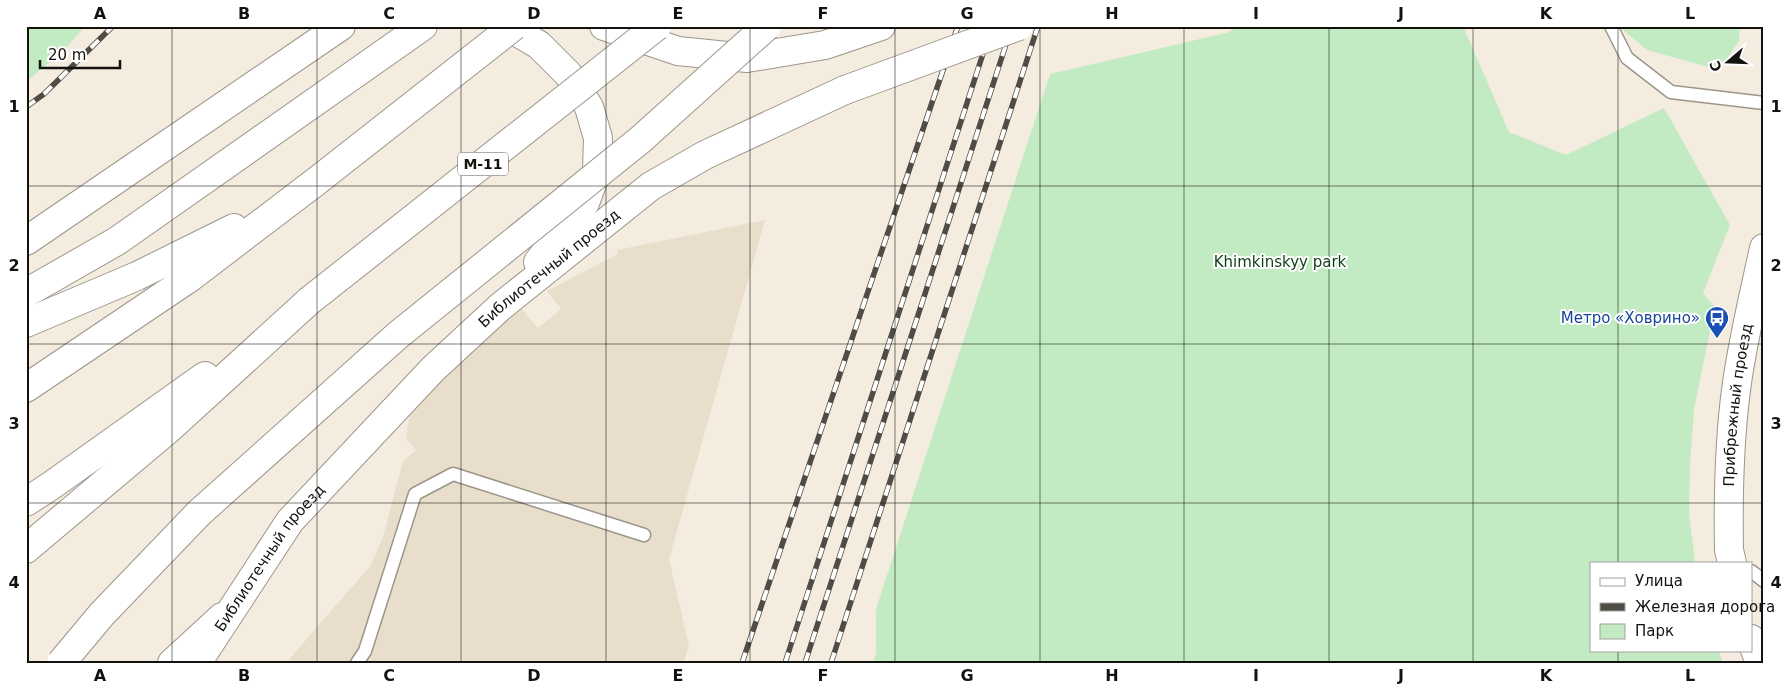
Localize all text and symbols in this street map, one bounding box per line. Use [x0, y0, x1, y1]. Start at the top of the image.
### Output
text: A [94, 4, 107, 23]
text: B [238, 4, 250, 23]
text: C [383, 4, 395, 23]
text: D [527, 4, 541, 23]
text: E [673, 4, 683, 23]
text: F [818, 4, 828, 23]
text: G [960, 4, 974, 23]
text: H [1105, 4, 1119, 23]
text: I [1253, 4, 1259, 23]
text: J [1397, 4, 1404, 23]
text: K [1540, 4, 1553, 23]
text: L [1685, 4, 1695, 23]
scale bar [40, 38, 120, 70]
north arrow [1702, 38, 1752, 88]
text: 20 m [48, 46, 86, 64]
text: С [1706, 59, 1725, 74]
text: 1 [8, 97, 20, 116]
text: 1 [1770, 97, 1782, 116]
road number: М-11 [458, 152, 508, 175]
street label: Библиотечный проезд [475, 206, 623, 331]
park label: Khimkinskyy park [1214, 253, 1347, 271]
text: 2 [8, 256, 20, 275]
text: 2 [1770, 256, 1782, 275]
bus stop icon: Метро «Ховрино» [1704, 305, 1730, 339]
place label: Метро «Ховрино» [1561, 309, 1700, 327]
street label: Прибрежный проезд [1720, 322, 1756, 487]
text: 3 [8, 414, 20, 433]
text: 3 [1770, 414, 1782, 433]
street label: Библиотечный проезд [211, 481, 329, 635]
legend [1590, 562, 1752, 652]
text: Улица [1635, 572, 1683, 590]
text: 4 [8, 573, 20, 592]
text: 4 [1770, 573, 1782, 592]
text: Железная дорога [1635, 598, 1775, 616]
text: Парк [1635, 622, 1674, 640]
text: A [94, 666, 107, 685]
text: B [238, 666, 250, 685]
text: C [383, 666, 395, 685]
text: D [527, 666, 541, 685]
text: E [673, 666, 683, 685]
text: F [818, 666, 828, 685]
text: G [960, 666, 974, 685]
text: H [1105, 666, 1119, 685]
text: I [1253, 666, 1259, 685]
text: J [1397, 666, 1404, 685]
text: K [1540, 666, 1553, 685]
text: L [1685, 666, 1695, 685]

